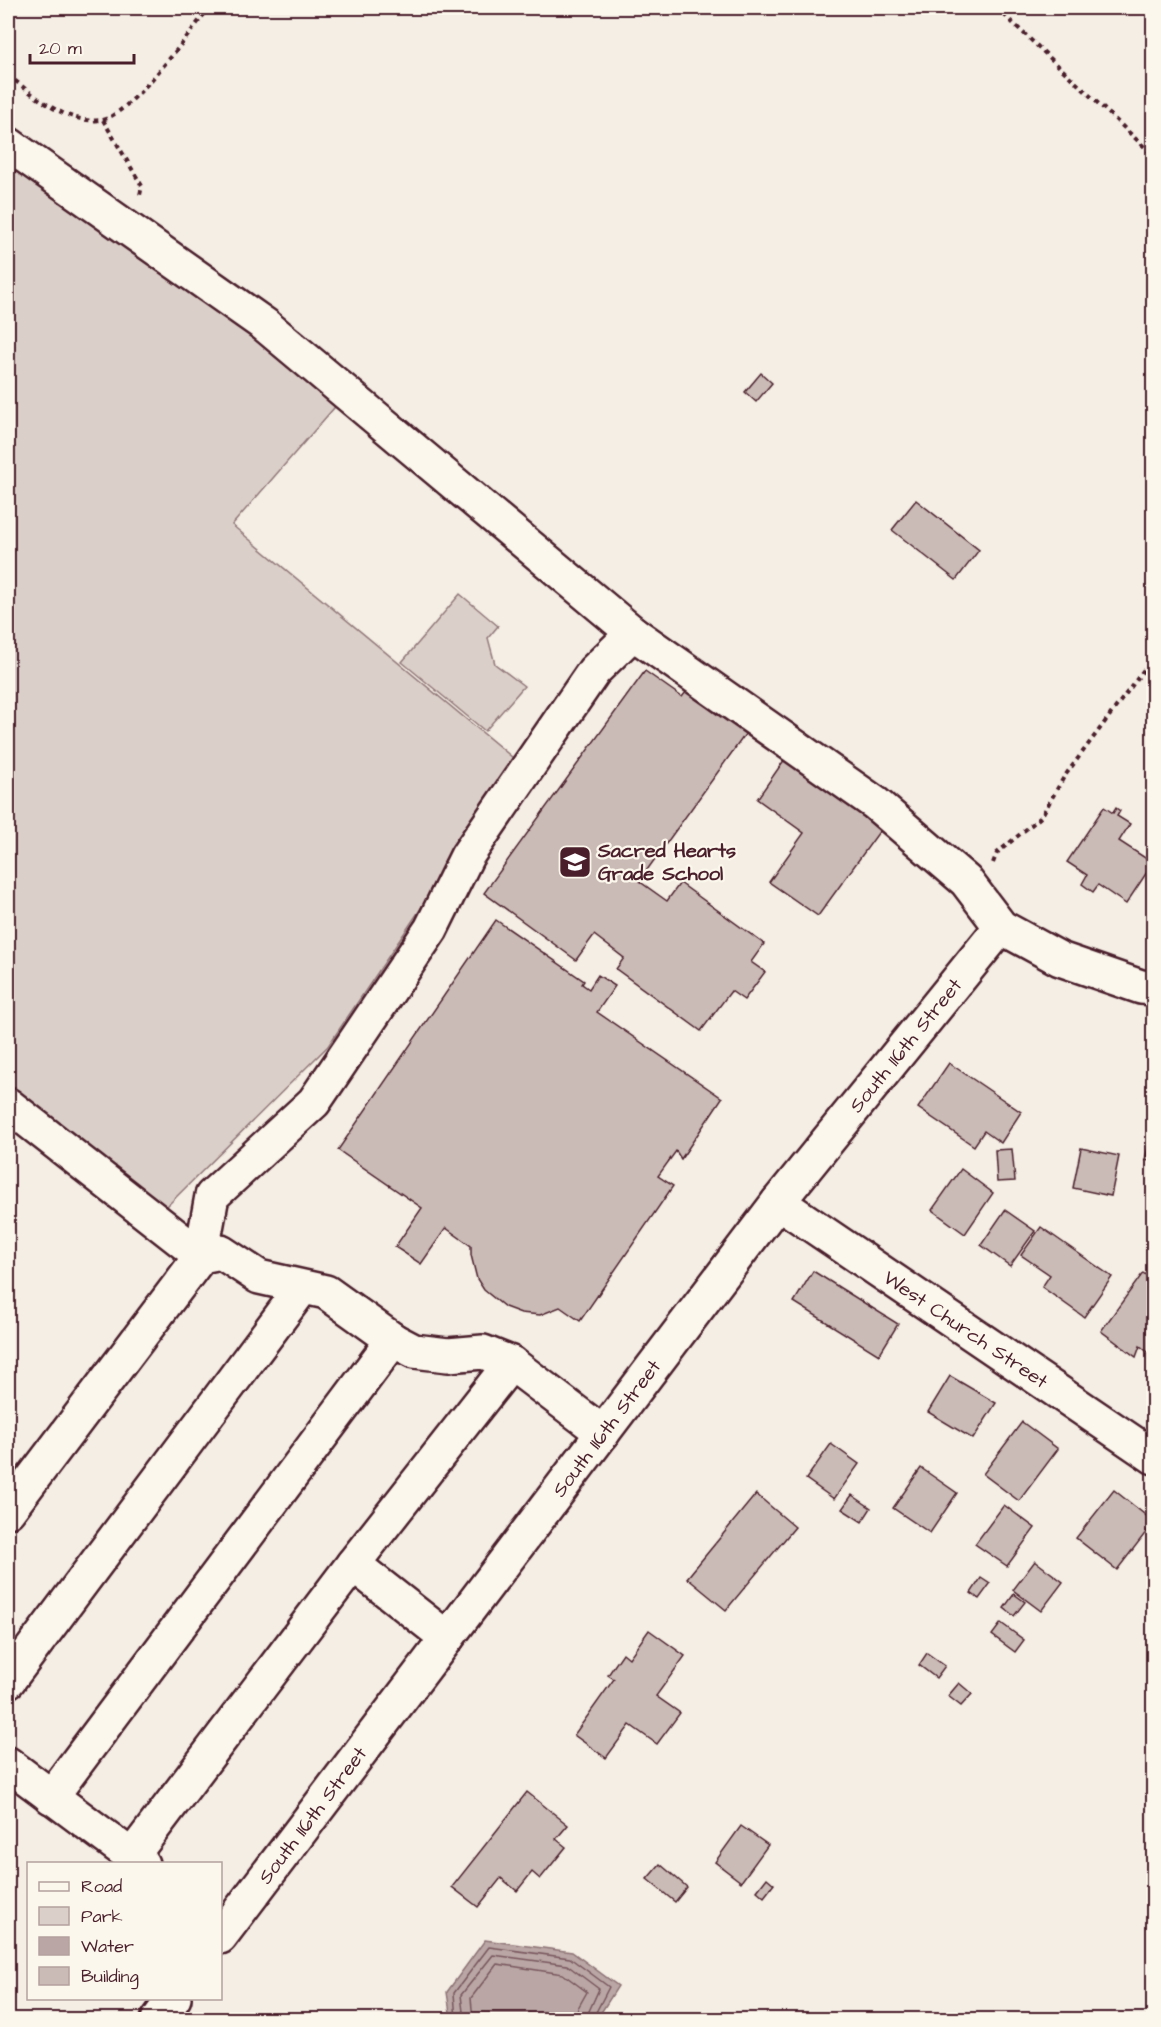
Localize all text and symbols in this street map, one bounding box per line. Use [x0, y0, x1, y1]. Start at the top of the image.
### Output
scale bar [30, 27, 134, 65]
text: 20 m [39, 36, 82, 61]
place label: Sacred Hearts Grade School [597, 837, 736, 888]
school or university icon: Sacred Hearts Grade School [557, 844, 593, 880]
street label: South 116th Street [843, 972, 969, 1119]
street label: West Church Street [877, 1264, 1053, 1395]
street label: South 116th Street [546, 1354, 668, 1503]
street label: South 116th Street [252, 1741, 374, 1890]
legend [27, 1862, 222, 2000]
text: Road [81, 1874, 122, 1899]
text: Park [81, 1904, 123, 1929]
text: Water [81, 1934, 134, 1959]
text: Building [81, 1964, 139, 1990]

